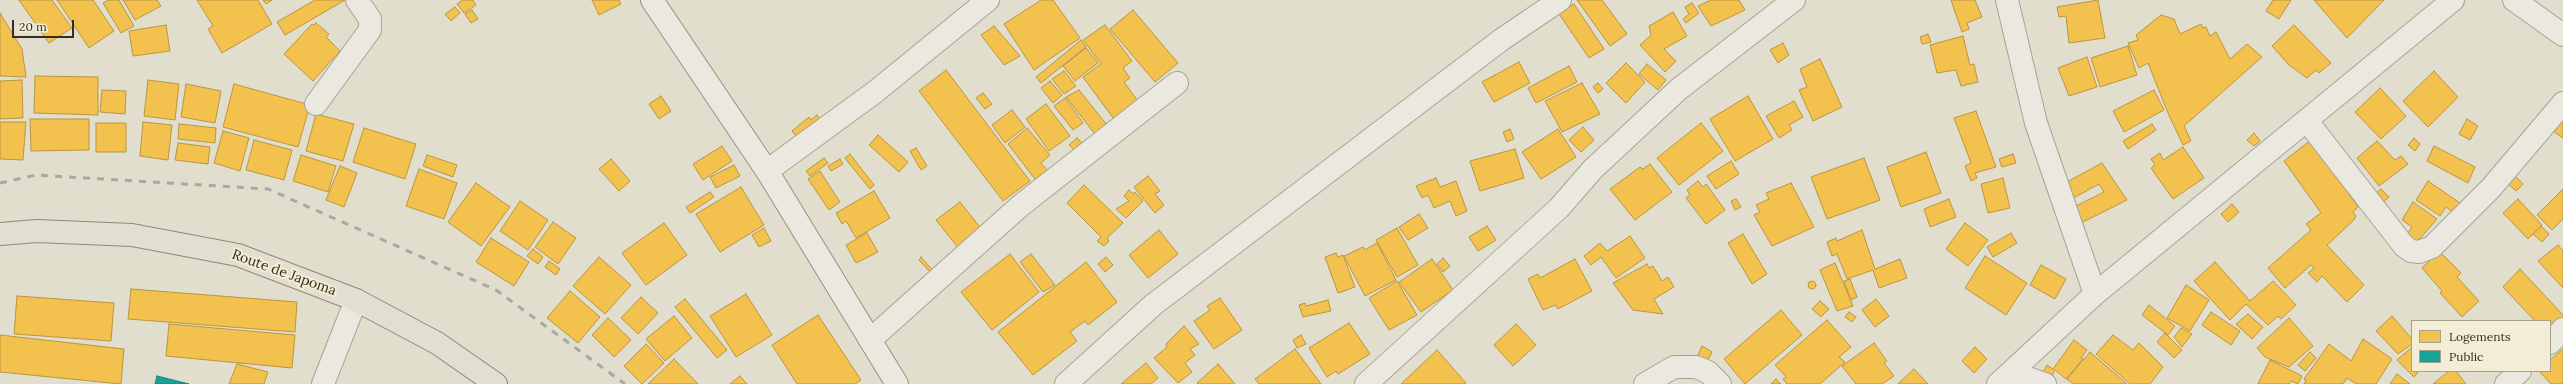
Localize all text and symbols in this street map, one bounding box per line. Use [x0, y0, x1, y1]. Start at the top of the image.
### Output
scale bar [14, 12, 76, 38]
text: 20 m [19, 19, 47, 34]
street label: Route de Japoma [229, 246, 339, 300]
legend [2411, 320, 2551, 372]
text: Logements [2449, 329, 2511, 344]
text: Public [2449, 349, 2483, 364]

